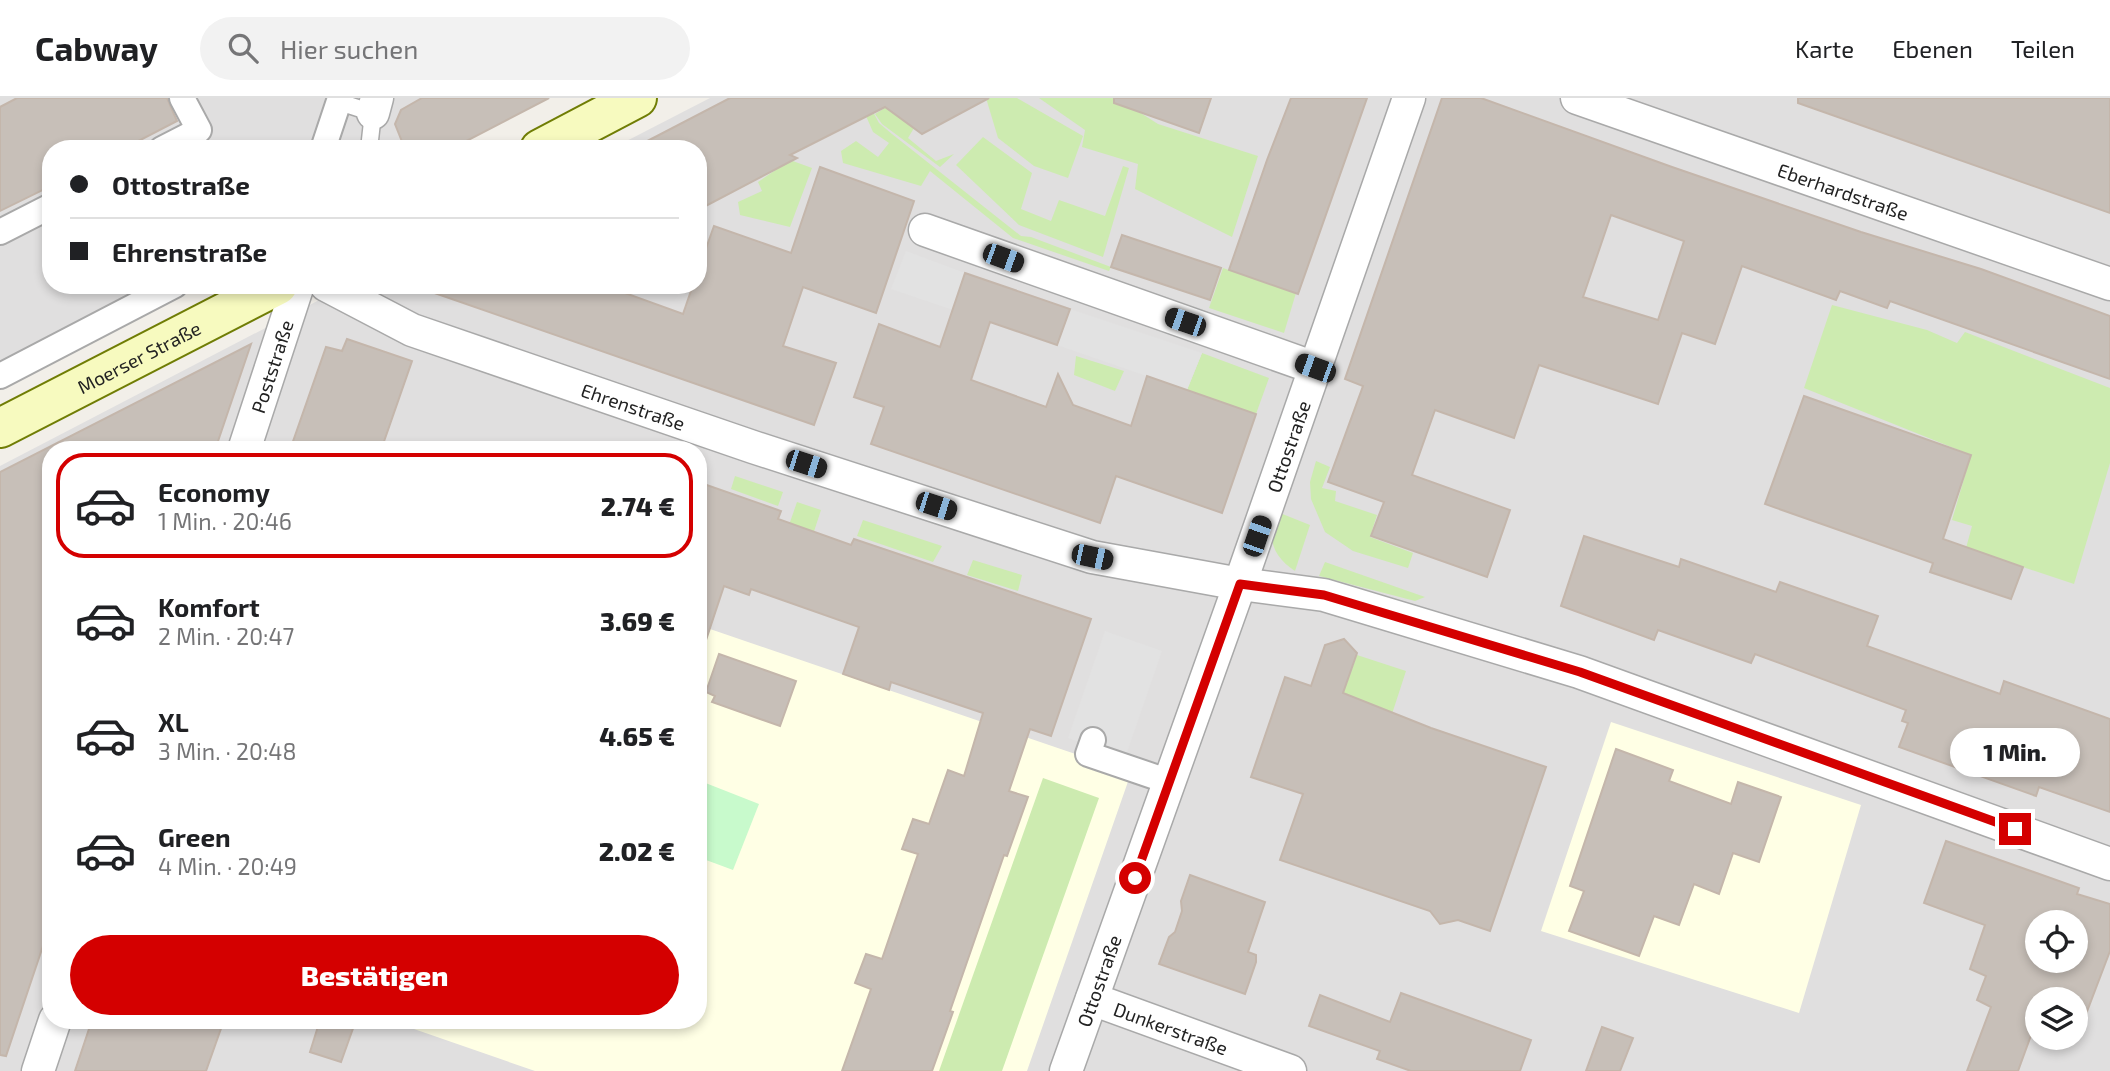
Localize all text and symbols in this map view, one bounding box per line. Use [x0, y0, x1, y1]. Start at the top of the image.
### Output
search box [200, 17, 690, 80]
text: Cabway [35, 28, 158, 68]
icon: search [224, 29, 262, 67]
text: Hier suchen [280, 33, 418, 64]
text: Karte [1795, 34, 1854, 63]
text: Ebenen [1892, 34, 1973, 63]
text: Teilen [2011, 34, 2075, 63]
street label: Eberhardstraße [1775, 157, 1912, 224]
text: Ottostraße [112, 169, 250, 200]
text: Ehrenstraße [112, 236, 267, 267]
car [980, 241, 1027, 275]
car [1162, 305, 1209, 339]
street label: Moerser Straße [73, 315, 204, 398]
street label: Poststraße [245, 317, 297, 416]
car [1292, 351, 1339, 385]
street label: Ehrenstraße [578, 377, 688, 434]
street label: Ottostraße [1261, 397, 1315, 495]
car [783, 448, 830, 480]
icon: car [74, 474, 137, 537]
text: Economy [158, 476, 270, 507]
text: 2.74 € [601, 490, 675, 521]
car [913, 490, 960, 522]
text: 1 Min. · 20:46 [158, 507, 292, 535]
car [1241, 513, 1274, 559]
car [1070, 542, 1115, 572]
icon: car [74, 589, 137, 652]
text: Komfort [158, 591, 260, 622]
text: 3.69 € [600, 605, 675, 636]
text: 2 Min. · 20:47 [158, 622, 294, 650]
icon: car [74, 704, 137, 767]
text: XL [158, 706, 189, 737]
text: 4.65 € [599, 720, 675, 751]
callout: 1 Min. [1950, 728, 2080, 776]
text: 3 Min. · 20:48 [158, 737, 296, 765]
text: 1 Min. [1983, 738, 2047, 766]
route end [1999, 813, 2031, 845]
icon: car [74, 819, 137, 882]
text: Green [158, 821, 231, 852]
text: 2.02 € [599, 835, 675, 866]
text: 4 Min. · 20:49 [158, 852, 297, 880]
route start [1119, 862, 1151, 894]
map controls [2025, 910, 2088, 1050]
button: locate [2025, 910, 2088, 973]
street label: Ottostraße [1071, 932, 1125, 1030]
button: Bestätigen [70, 935, 679, 1015]
button: layers [2025, 987, 2088, 1050]
street label: Dunkerstraße [1111, 996, 1231, 1059]

